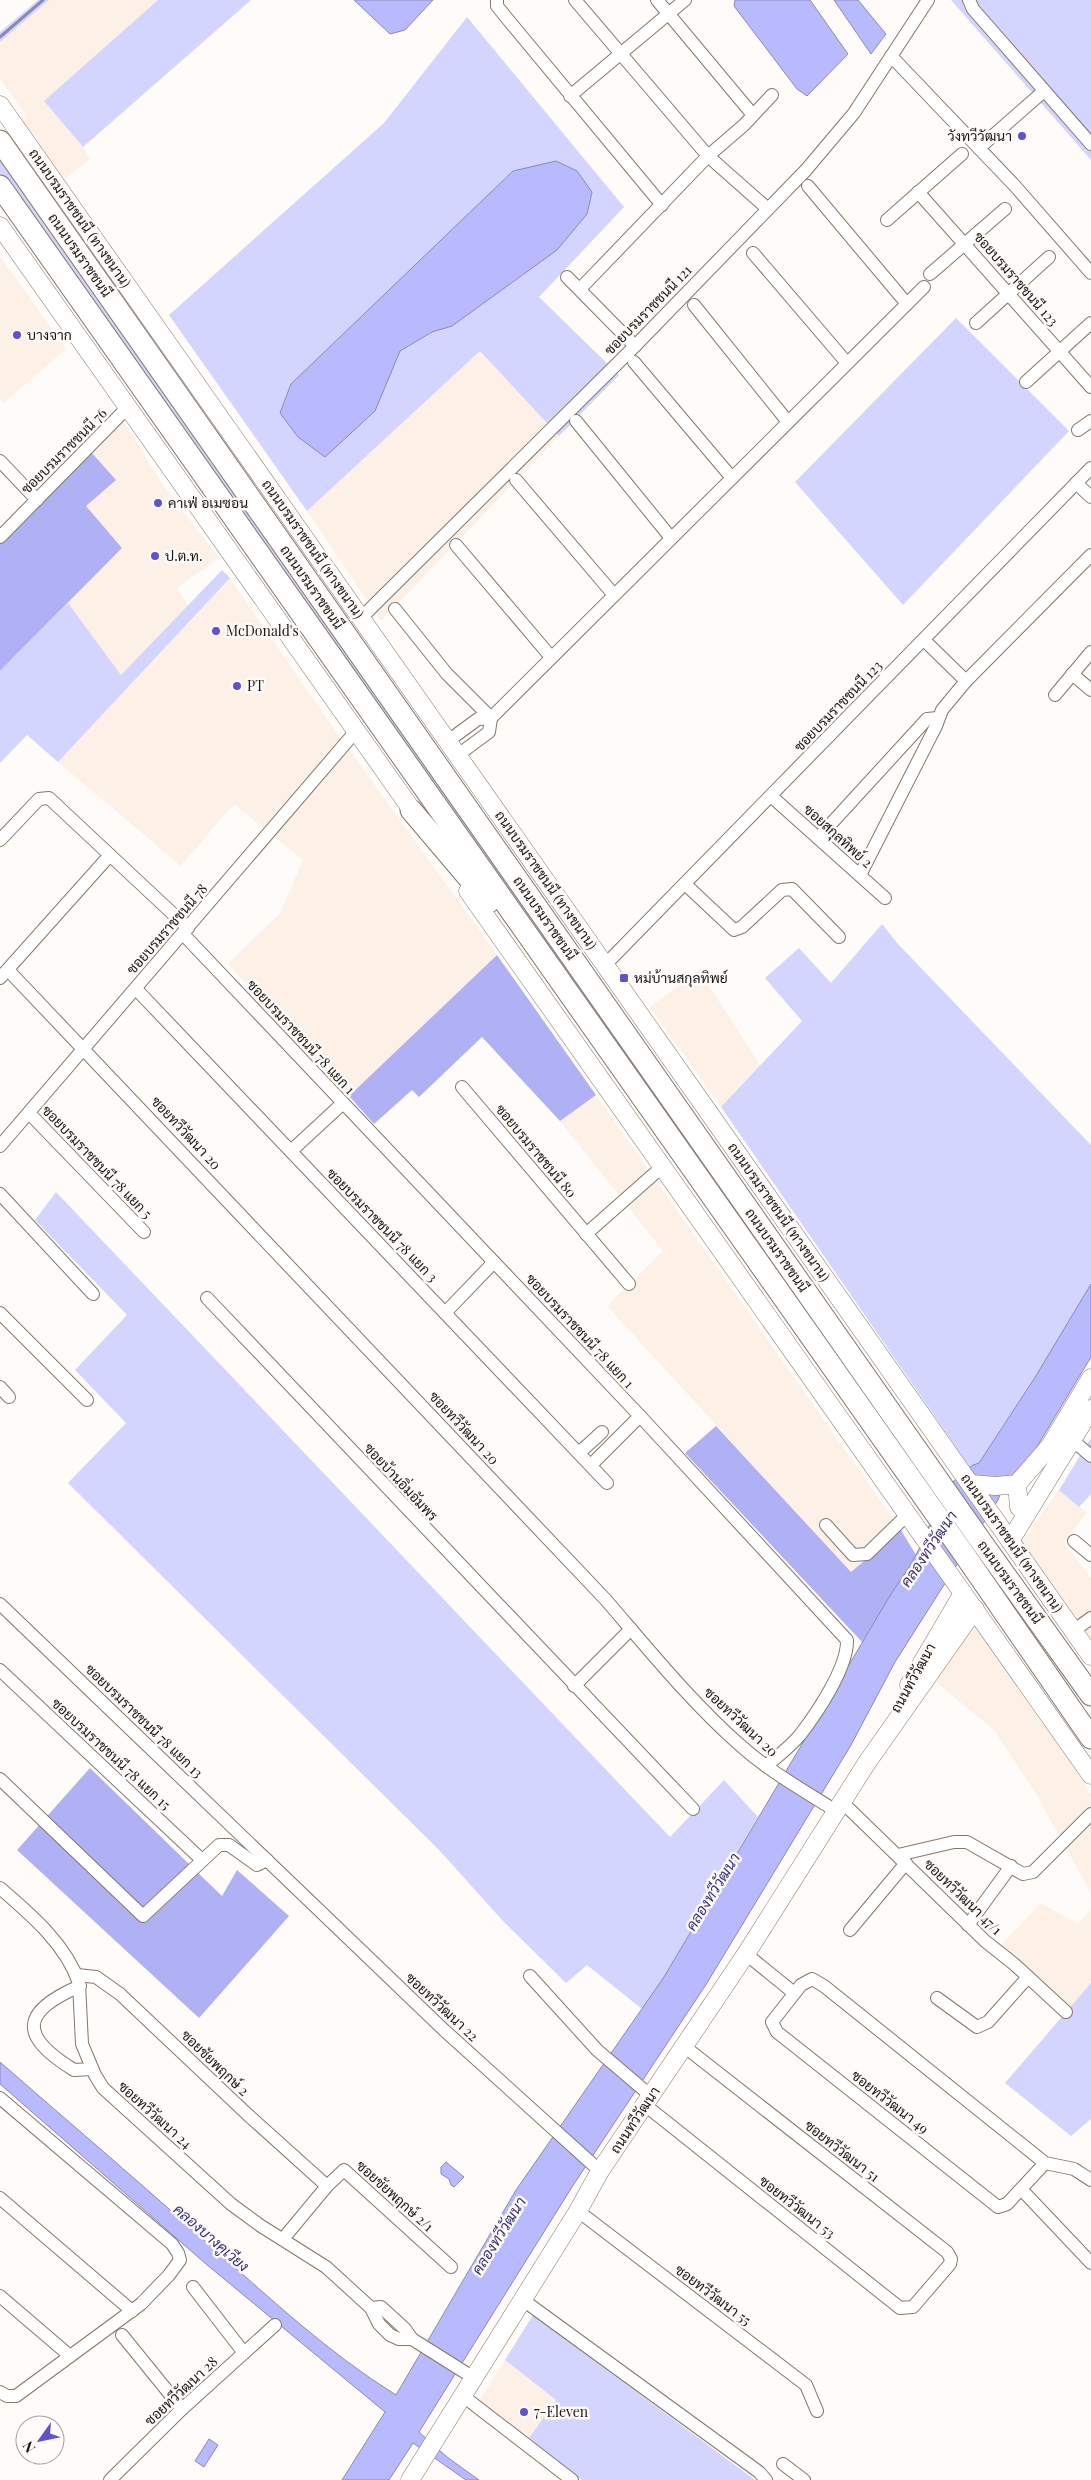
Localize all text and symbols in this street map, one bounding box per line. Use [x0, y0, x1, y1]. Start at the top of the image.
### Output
place label: วังทวีวัฒนา [948, 126, 1012, 145]
marker: วังทวีวัฒนา [1016, 130, 1028, 142]
street label: ถนนบรมราชชนนี (ทางขนาน) [26, 145, 134, 291]
street label: ถนนบรมราชชนนี [45, 210, 115, 300]
street label: ซอยบรมราชชนนี 123 [970, 227, 1063, 330]
street label: ซอยบรมราชชนนี 121 [600, 261, 696, 359]
place label: บางจาก [27, 325, 72, 344]
marker: บางจาก [11, 329, 23, 341]
street label: ซอยบรมราชชนนี 76 [17, 404, 111, 498]
street label: ถนนบรมราชชนนี (ทางขนาน) [259, 476, 367, 622]
place label: คาเฟ่ อเมซอน [168, 493, 248, 512]
marker: คาเฟ่ อเมซอน [152, 497, 164, 509]
street label: ถนนบรมราชชนนี [277, 542, 347, 632]
place label: ป.ต.ท. [165, 546, 202, 565]
marker: ป.ต.ท. [149, 550, 161, 562]
place label: McDonald's [226, 621, 299, 640]
marker: McDonald's [210, 625, 222, 637]
street label: ซอยบรมราชชนนี 123 [789, 656, 886, 755]
place label: PT [247, 676, 264, 695]
marker: PT [231, 680, 243, 692]
street label: ซอยสกุลทิพย์ 2 [799, 800, 877, 873]
street label: ถนนบรมราชชนนี (ทางขนาน) [492, 807, 600, 953]
street label: ถนนบรมราชชนนี [510, 873, 580, 963]
street label: ซอยบรมราชชนนี 78 [122, 879, 211, 978]
place label: หม่บ้านสกุลทิพย์ [634, 968, 728, 988]
marker: หม่บ้านสกุลทิพย์ [618, 972, 630, 984]
street label: ซอยบรมราชชนนี 78 แยก 1 [243, 975, 360, 1098]
street label: ซอยทวีวัฒนา 20 [147, 1092, 225, 1174]
street label: ซอยบรมราชชนนี 80 [492, 1100, 581, 1202]
street label: ซอยบรมราชชนนี 78 แยก 5 [38, 1101, 157, 1223]
street label: ถนนบรมราชชนนี (ทางขนาน) [725, 1139, 833, 1285]
street label: ซอยบรมราชชนนี 78 แยก 3 [323, 1164, 442, 1286]
street label: ถนนบรมราชชนนี [742, 1205, 812, 1295]
street label: ซอยบรมราชชนนี 78 แยก 1 [522, 1269, 639, 1392]
street label: ซอยทวีวัฒนา 20 [425, 1387, 503, 1469]
street label: ซอยบ้านอิ่มอัมพร [360, 1438, 444, 1525]
street label: ถนนบรมราชชนนี (ทางขนาน) [958, 1470, 1066, 1616]
water label: คลองทวีวัฒนา [895, 1506, 961, 1590]
street label: ถนนบรมราชชนนี [974, 1537, 1046, 1627]
street label: ถนนทวีวัฒนา [886, 1640, 940, 1716]
street label: ซอยบรมราชชนนี 78 แยก 13 [81, 1659, 207, 1782]
street label: ซอยทวีวัฒนา 20 [700, 1683, 782, 1761]
street label: ซอยบรมราชชนนี 78 แยก 15 [48, 1693, 175, 1814]
water label: คลองทวีวัฒนา [680, 1849, 744, 1934]
street label: ซอยทวีวัฒนา 47/1 [920, 1855, 1006, 1939]
street label: ซอยทวีวัฒนา 22 [402, 1968, 483, 2045]
street label: ซอยชัยพฤกษ์ 2 [177, 2025, 254, 2100]
street label: ซอยทวีวัฒนา 49 [848, 2066, 933, 2138]
street label: ซอยทวีวัฒนา 24 [114, 2077, 196, 2153]
street label: ถนนทวีวัฒนา [605, 2083, 664, 2157]
street label: ซอยทวีวัฒนา 51 [801, 2115, 884, 2186]
street label: ซอยชัยพฤกษ์ 2/1 [353, 2156, 438, 2235]
street label: ซอยทวีวัฒนา 53 [755, 2171, 839, 2242]
water label: คลองทวีวัฒนา [466, 2193, 530, 2278]
water label: คลองบางคูเวียง [169, 2199, 254, 2276]
street label: ซอยทวีวัฒนา 55 [671, 2260, 755, 2330]
street label: ซอยทวีวัฒนา 28 [140, 2352, 221, 2429]
place label: 7-Eleven [534, 2402, 589, 2421]
marker: 7-Eleven [518, 2406, 530, 2418]
north arrow [15, 2415, 65, 2465]
text: N [18, 2438, 39, 2457]

